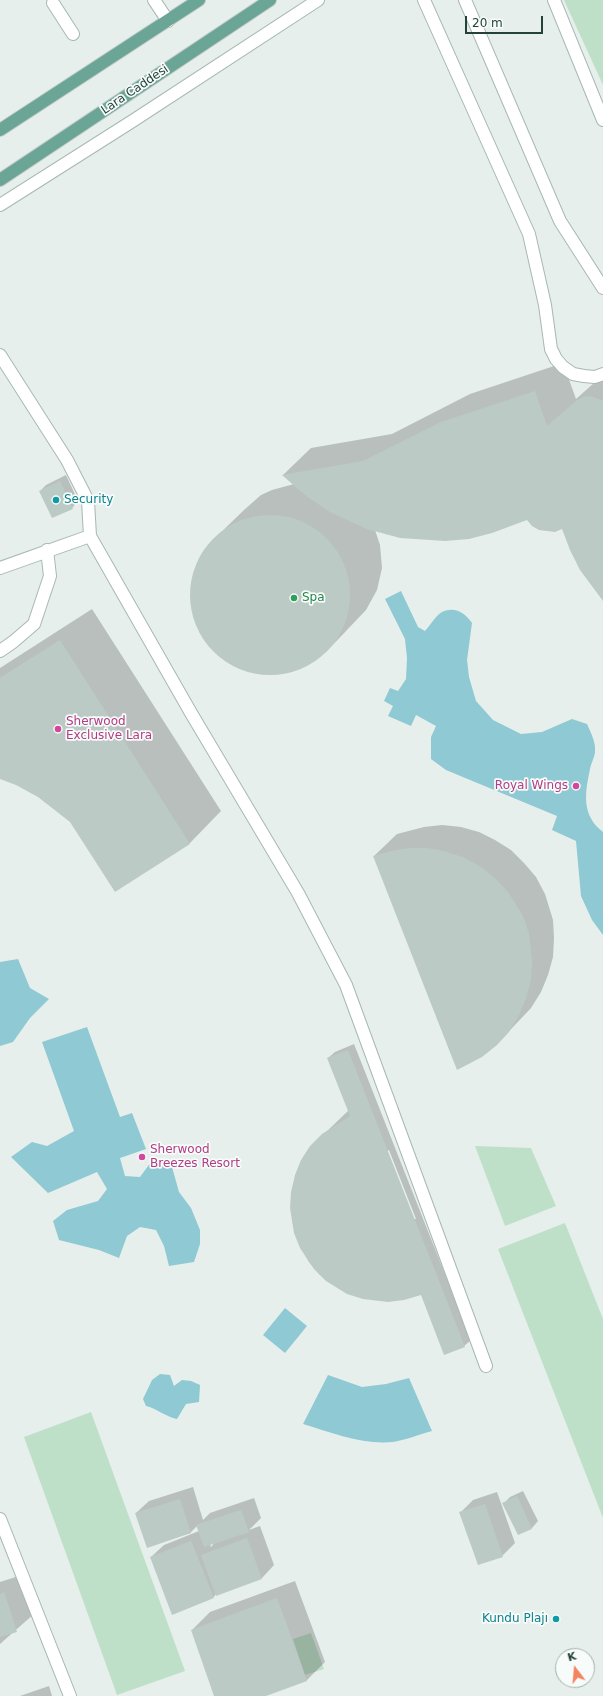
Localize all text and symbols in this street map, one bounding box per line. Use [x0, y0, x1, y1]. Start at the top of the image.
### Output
scale bar [467, 8, 545, 34]
text: 20 m [472, 16, 503, 30]
street label: Lara Caddesi [99, 62, 171, 118]
place label: Security [64, 493, 113, 507]
marker: Security [51, 495, 61, 505]
place label: Spa [302, 591, 325, 605]
marker: Spa [289, 593, 299, 603]
place label: Sherwood Exclusive Lara [66, 715, 152, 743]
marker: Sherwood Exclusive Lara [53, 724, 63, 734]
place label: Royal Wings [495, 779, 568, 793]
marker: Royal Wings [571, 781, 581, 791]
place label: Sherwood Breezes Resort [150, 1143, 240, 1171]
marker: Sherwood Breezes Resort [137, 1152, 147, 1162]
place label: Kundu Plajı [482, 1612, 548, 1626]
marker: Kundu Plajı [551, 1614, 561, 1624]
north arrow [555, 1648, 595, 1688]
text: K [566, 1650, 578, 1664]

